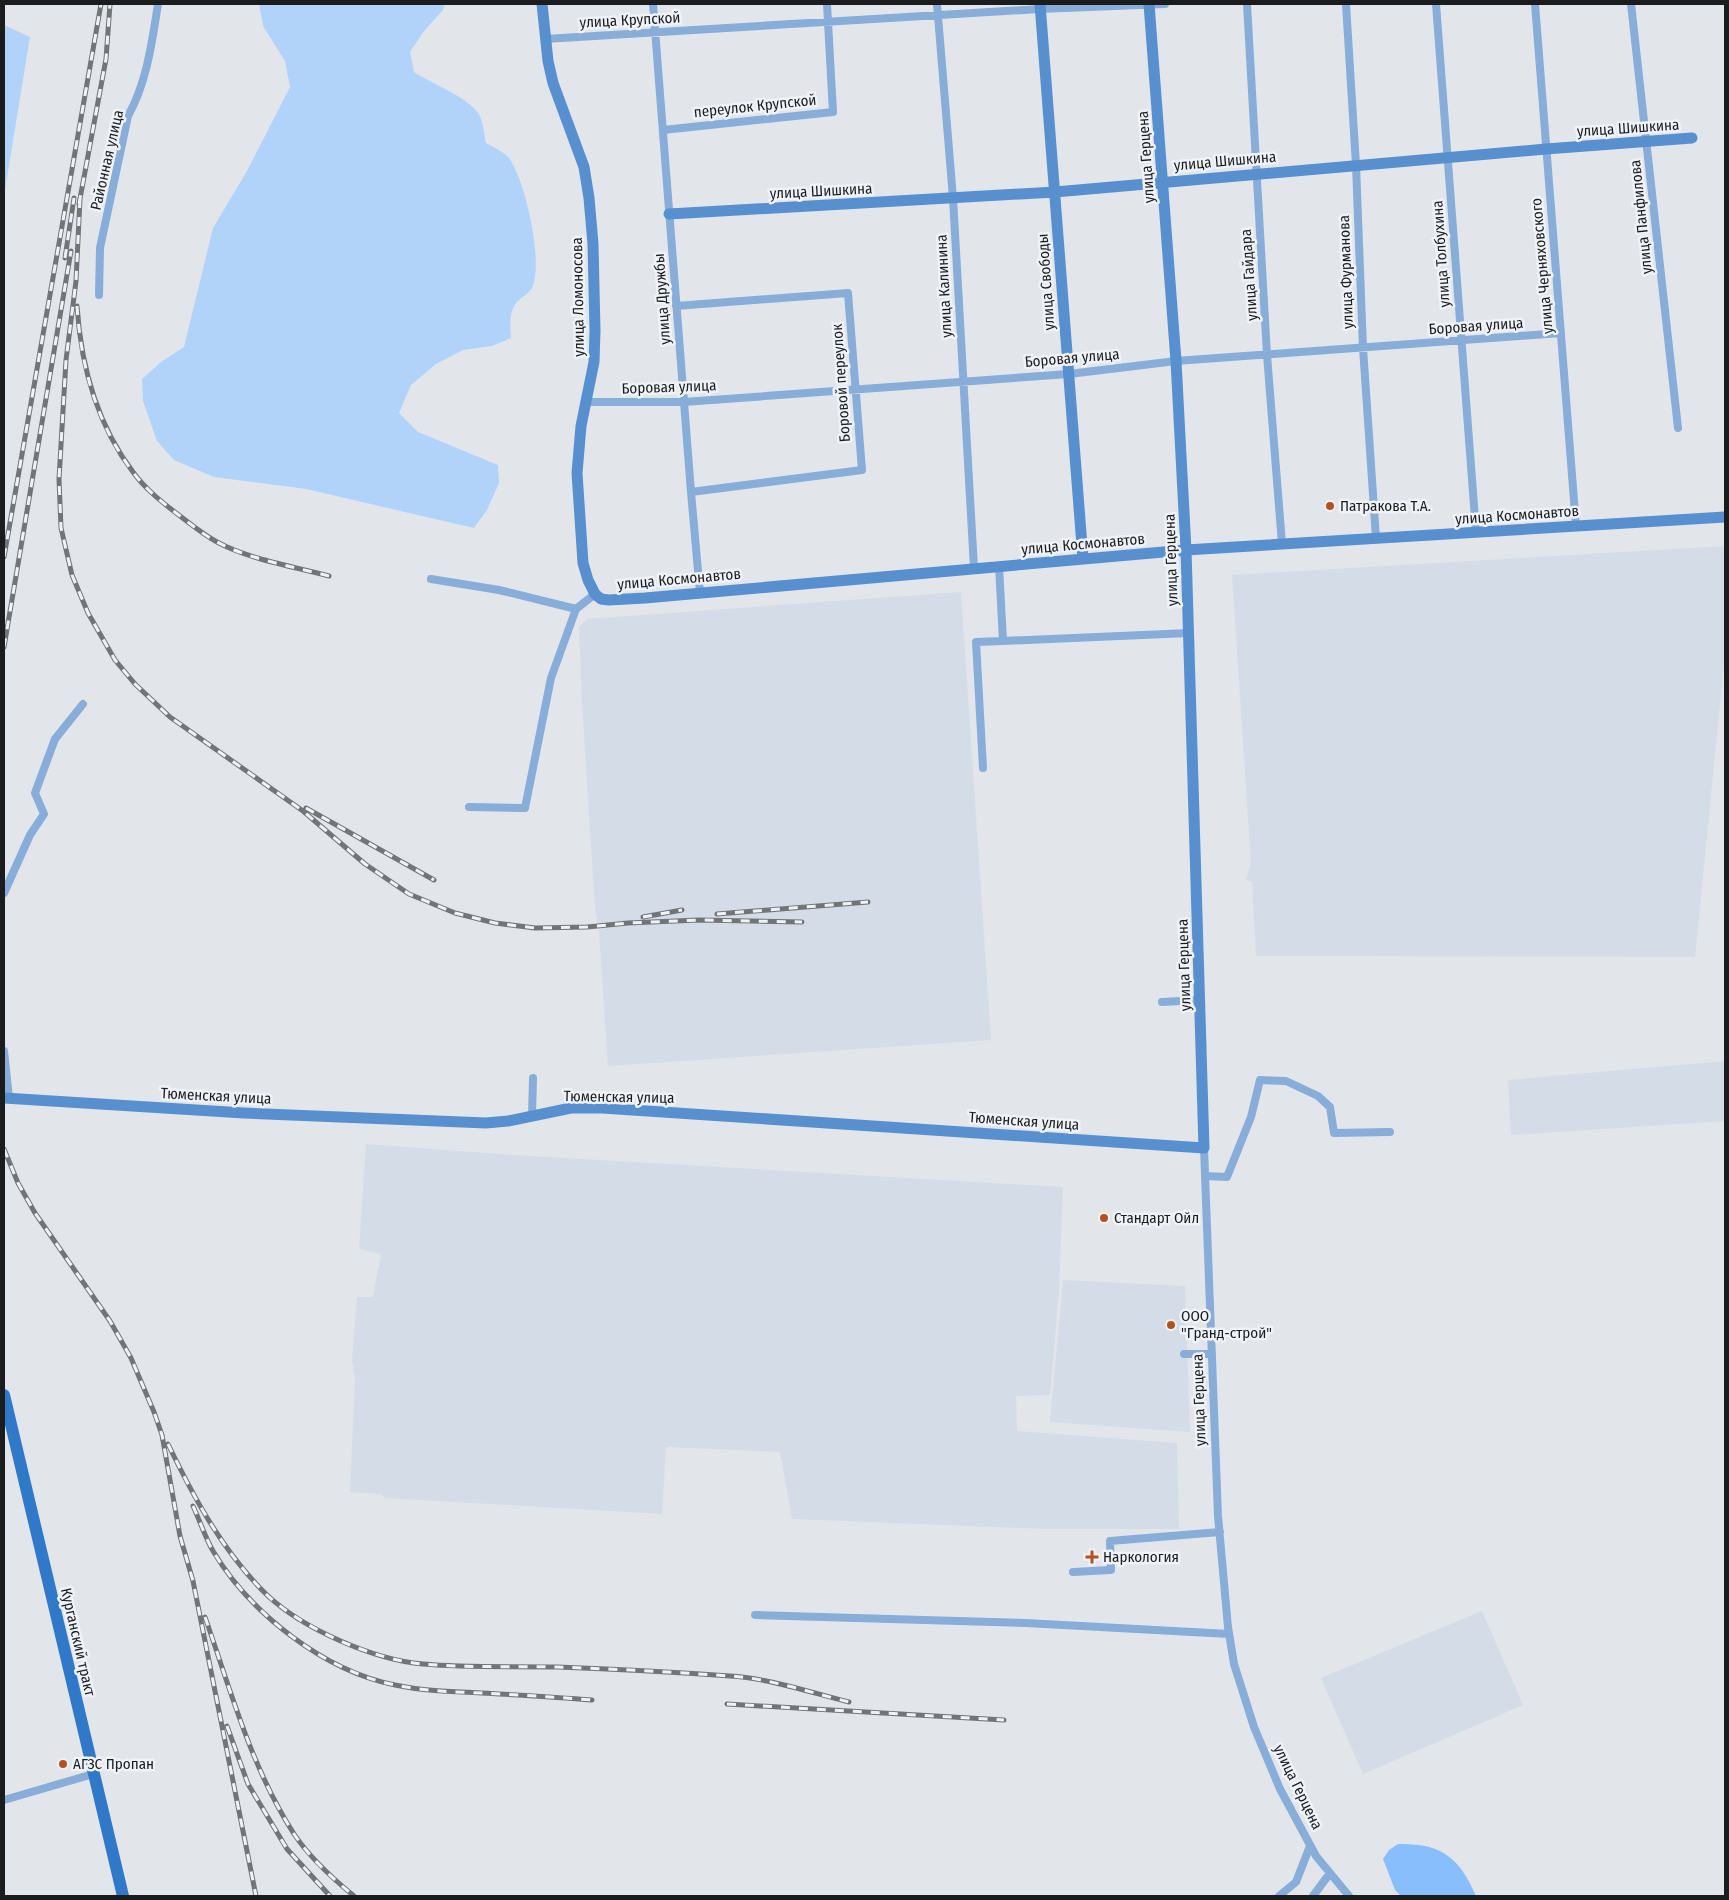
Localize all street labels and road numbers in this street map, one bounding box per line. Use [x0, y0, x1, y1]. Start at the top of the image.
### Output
street label: улица Крупской [579, 8, 681, 32]
street label: переулок Крупской [693, 91, 817, 121]
street label: Районная улица [87, 108, 127, 212]
street label: улица Герцена [1134, 110, 1158, 204]
street label: улица Шишкина [1576, 115, 1680, 141]
street label: улица Шишкина [1173, 148, 1277, 174]
street label: улица Панфилова [1626, 159, 1656, 275]
street label: улица Шишкина [769, 179, 873, 203]
street label: улица Черняховского [1527, 197, 1557, 335]
street label: улица Толбухина [1428, 200, 1454, 308]
street label: улица Фурманова [1335, 215, 1357, 329]
street label: улица Гайдара [1237, 228, 1261, 322]
street label: улица Свободы [1034, 233, 1058, 331]
street label: улица Калинина [932, 234, 956, 338]
street label: улица Ломоносова [568, 237, 588, 357]
street label: улица Дружбы [650, 253, 674, 345]
street label: Боровая улица [1428, 314, 1524, 338]
street label: Боровой переулок [828, 323, 854, 443]
street label: Боровая улица [1024, 345, 1120, 371]
street label: Боровая улица [621, 376, 717, 398]
street label: улица Космонавтов [1455, 502, 1579, 528]
street label: улица Герцена [1160, 513, 1182, 607]
street label: улица Космонавтов [1020, 530, 1146, 558]
street label: улица Космонавтов [616, 565, 742, 593]
street label: улица Герцена [1173, 918, 1195, 1012]
street label: Тюменская улица [160, 1084, 272, 1108]
street label: Тюменская улица [563, 1087, 675, 1107]
street label: Тюменская улица [968, 1108, 1080, 1134]
street label: улица Герцена [1188, 1353, 1210, 1447]
street label: Курганский тракт [57, 1586, 99, 1699]
street label: улица Герцена [1270, 1742, 1326, 1832]

